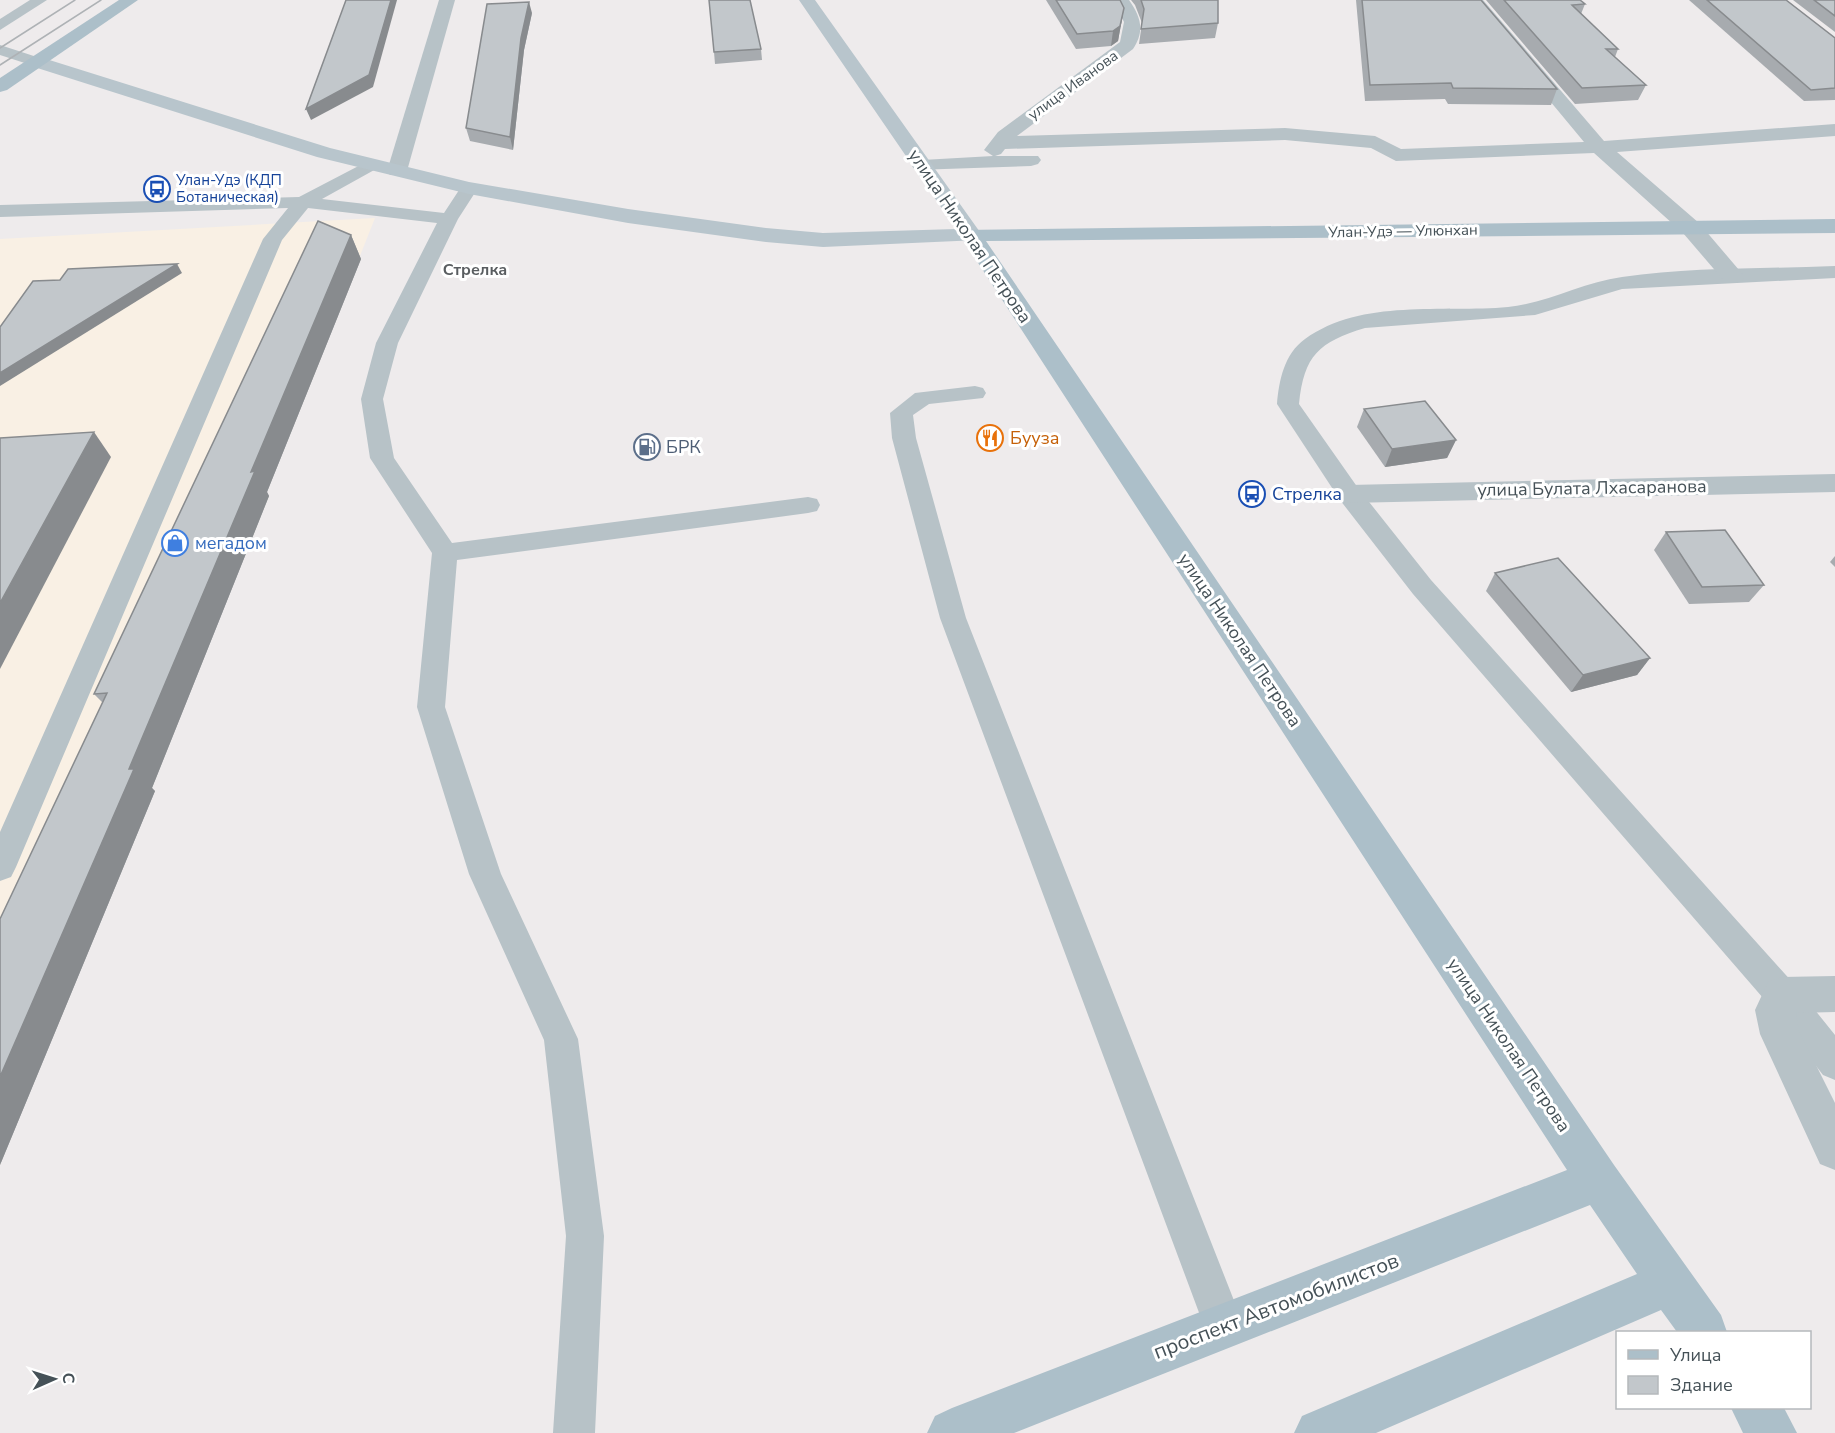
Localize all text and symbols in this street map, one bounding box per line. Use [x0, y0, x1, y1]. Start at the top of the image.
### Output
street label: улица Иванова [1024, 46, 1122, 124]
street label: улица Николая Петрова [903, 144, 1037, 328]
place label: Улан-Удэ (КДП Ботаническая) [175, 170, 282, 207]
bus stop icon: Улан-Удэ (КДП Ботаническая) [142, 174, 172, 204]
street label: Улан-Удэ — Улюнхан [1327, 220, 1478, 242]
district label: Стрелка [443, 259, 507, 281]
restaurant icon: Бууза [975, 423, 1005, 453]
place label: Бууза [1010, 426, 1059, 450]
fuel station icon: БРК [632, 432, 662, 462]
place label: БРК [666, 435, 701, 459]
street label: улица Булата Лхасаранова [1477, 474, 1707, 502]
bus stop icon: Стрелка [1237, 479, 1267, 509]
place label: Стрелка [1272, 482, 1342, 506]
shop icon: мегадом [160, 528, 190, 558]
place label: мегадом [195, 531, 267, 555]
street label: улица Николая Петрова [1173, 548, 1307, 732]
street label: улица Николая Петрова [1442, 953, 1576, 1137]
street label: проспект Автомобилистов [1149, 1246, 1403, 1366]
legend [1616, 1331, 1811, 1409]
text: Улица [1669, 1343, 1721, 1367]
north arrow [24, 1349, 84, 1409]
text: С [57, 1372, 79, 1384]
text: Здание [1670, 1373, 1733, 1397]

